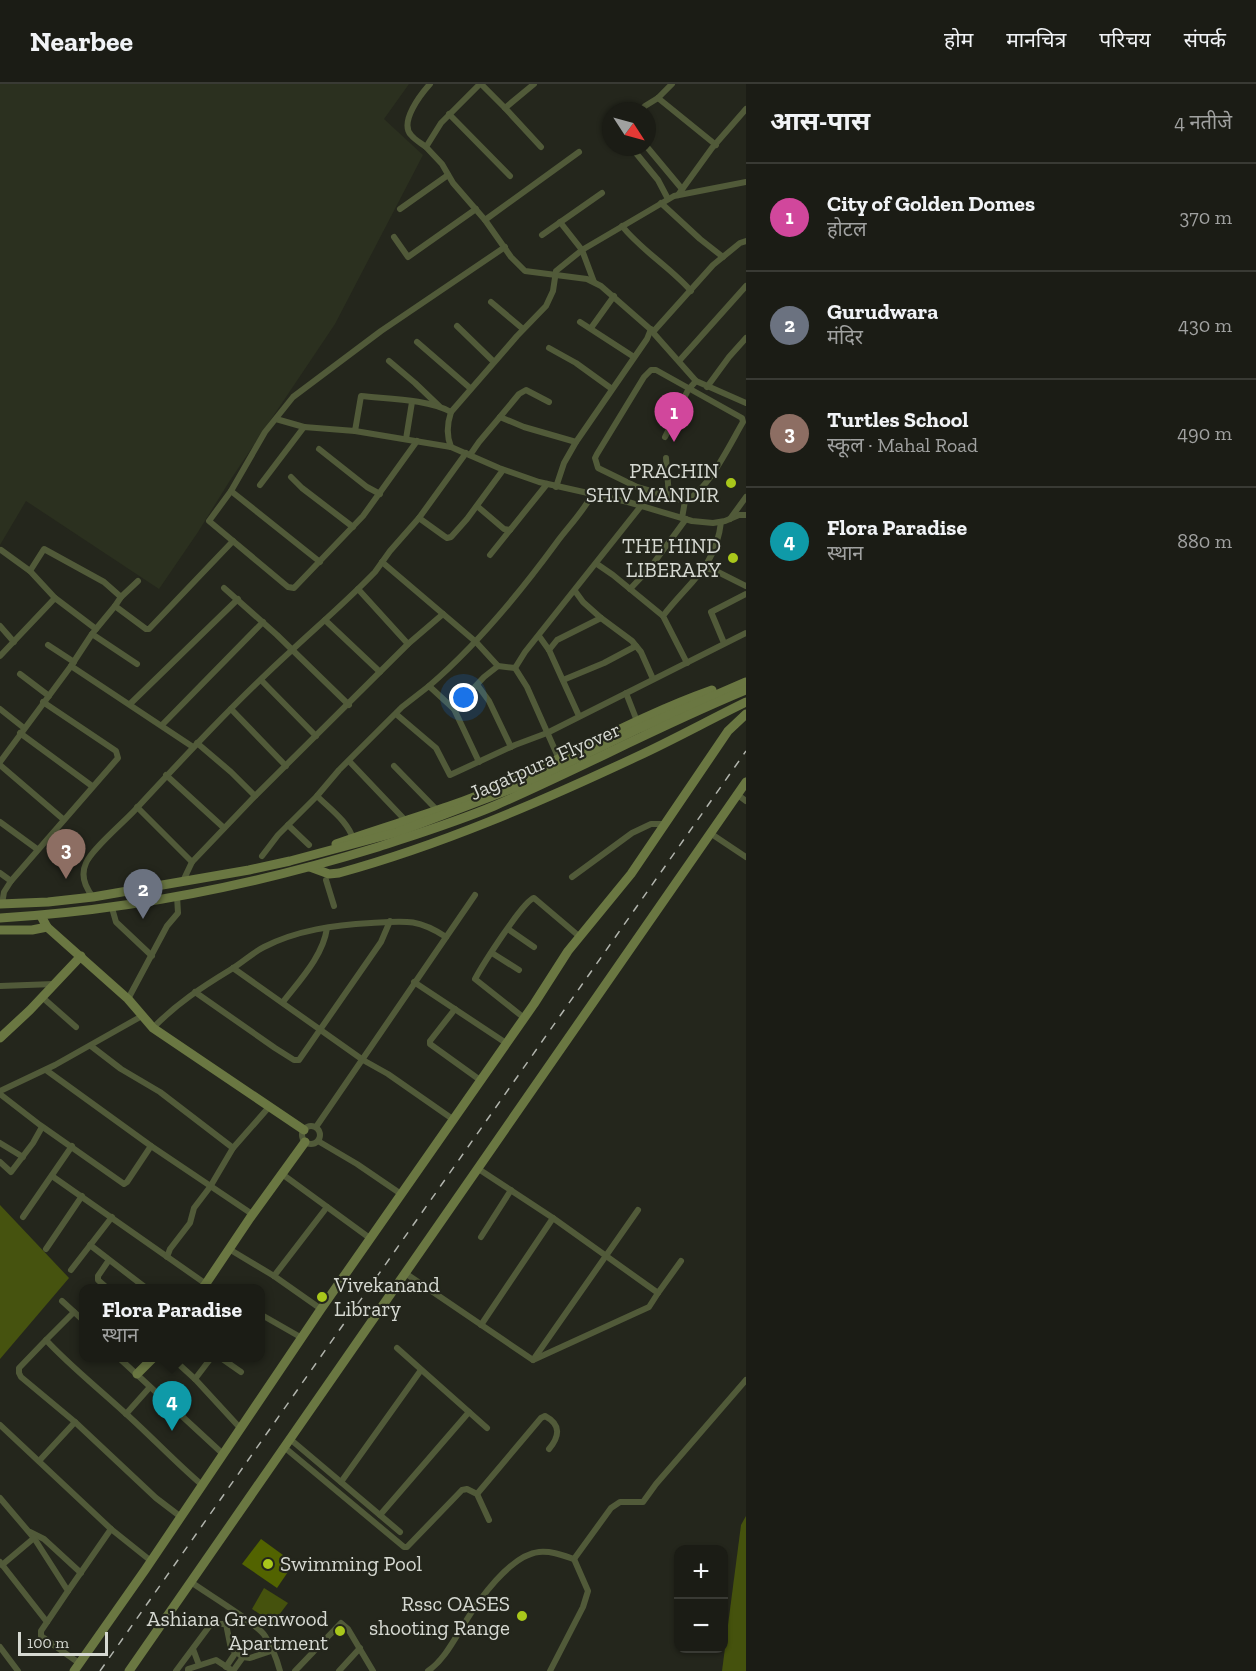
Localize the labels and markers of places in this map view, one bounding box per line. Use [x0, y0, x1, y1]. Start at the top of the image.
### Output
pin: 1 [654, 392, 694, 442]
place label: PRACHIN SHIV MANDIR [586, 458, 719, 507]
marker: PRACHIN SHIV MANDIR [724, 476, 738, 490]
place label: THE HIND LIBERARY [622, 533, 721, 582]
marker: THE HIND LIBERARY [726, 551, 740, 565]
pin: 3 [46, 830, 86, 879]
pin: 2 [124, 870, 162, 919]
place label: Vivekanand Library [333, 1272, 440, 1321]
marker: Vivekanand Library [315, 1290, 329, 1304]
pin: 4 [152, 1382, 192, 1431]
place label: Swimming Pool [280, 1551, 423, 1576]
marker: Swimming Pool [261, 1557, 275, 1571]
place label: Rssc OASES shooting Range [369, 1591, 510, 1640]
place label: Ashiana Greenwood Apartment [147, 1606, 328, 1655]
marker: Rssc OASES shooting Range [515, 1609, 529, 1623]
marker: Ashiana Greenwood Apartment [333, 1624, 347, 1638]

